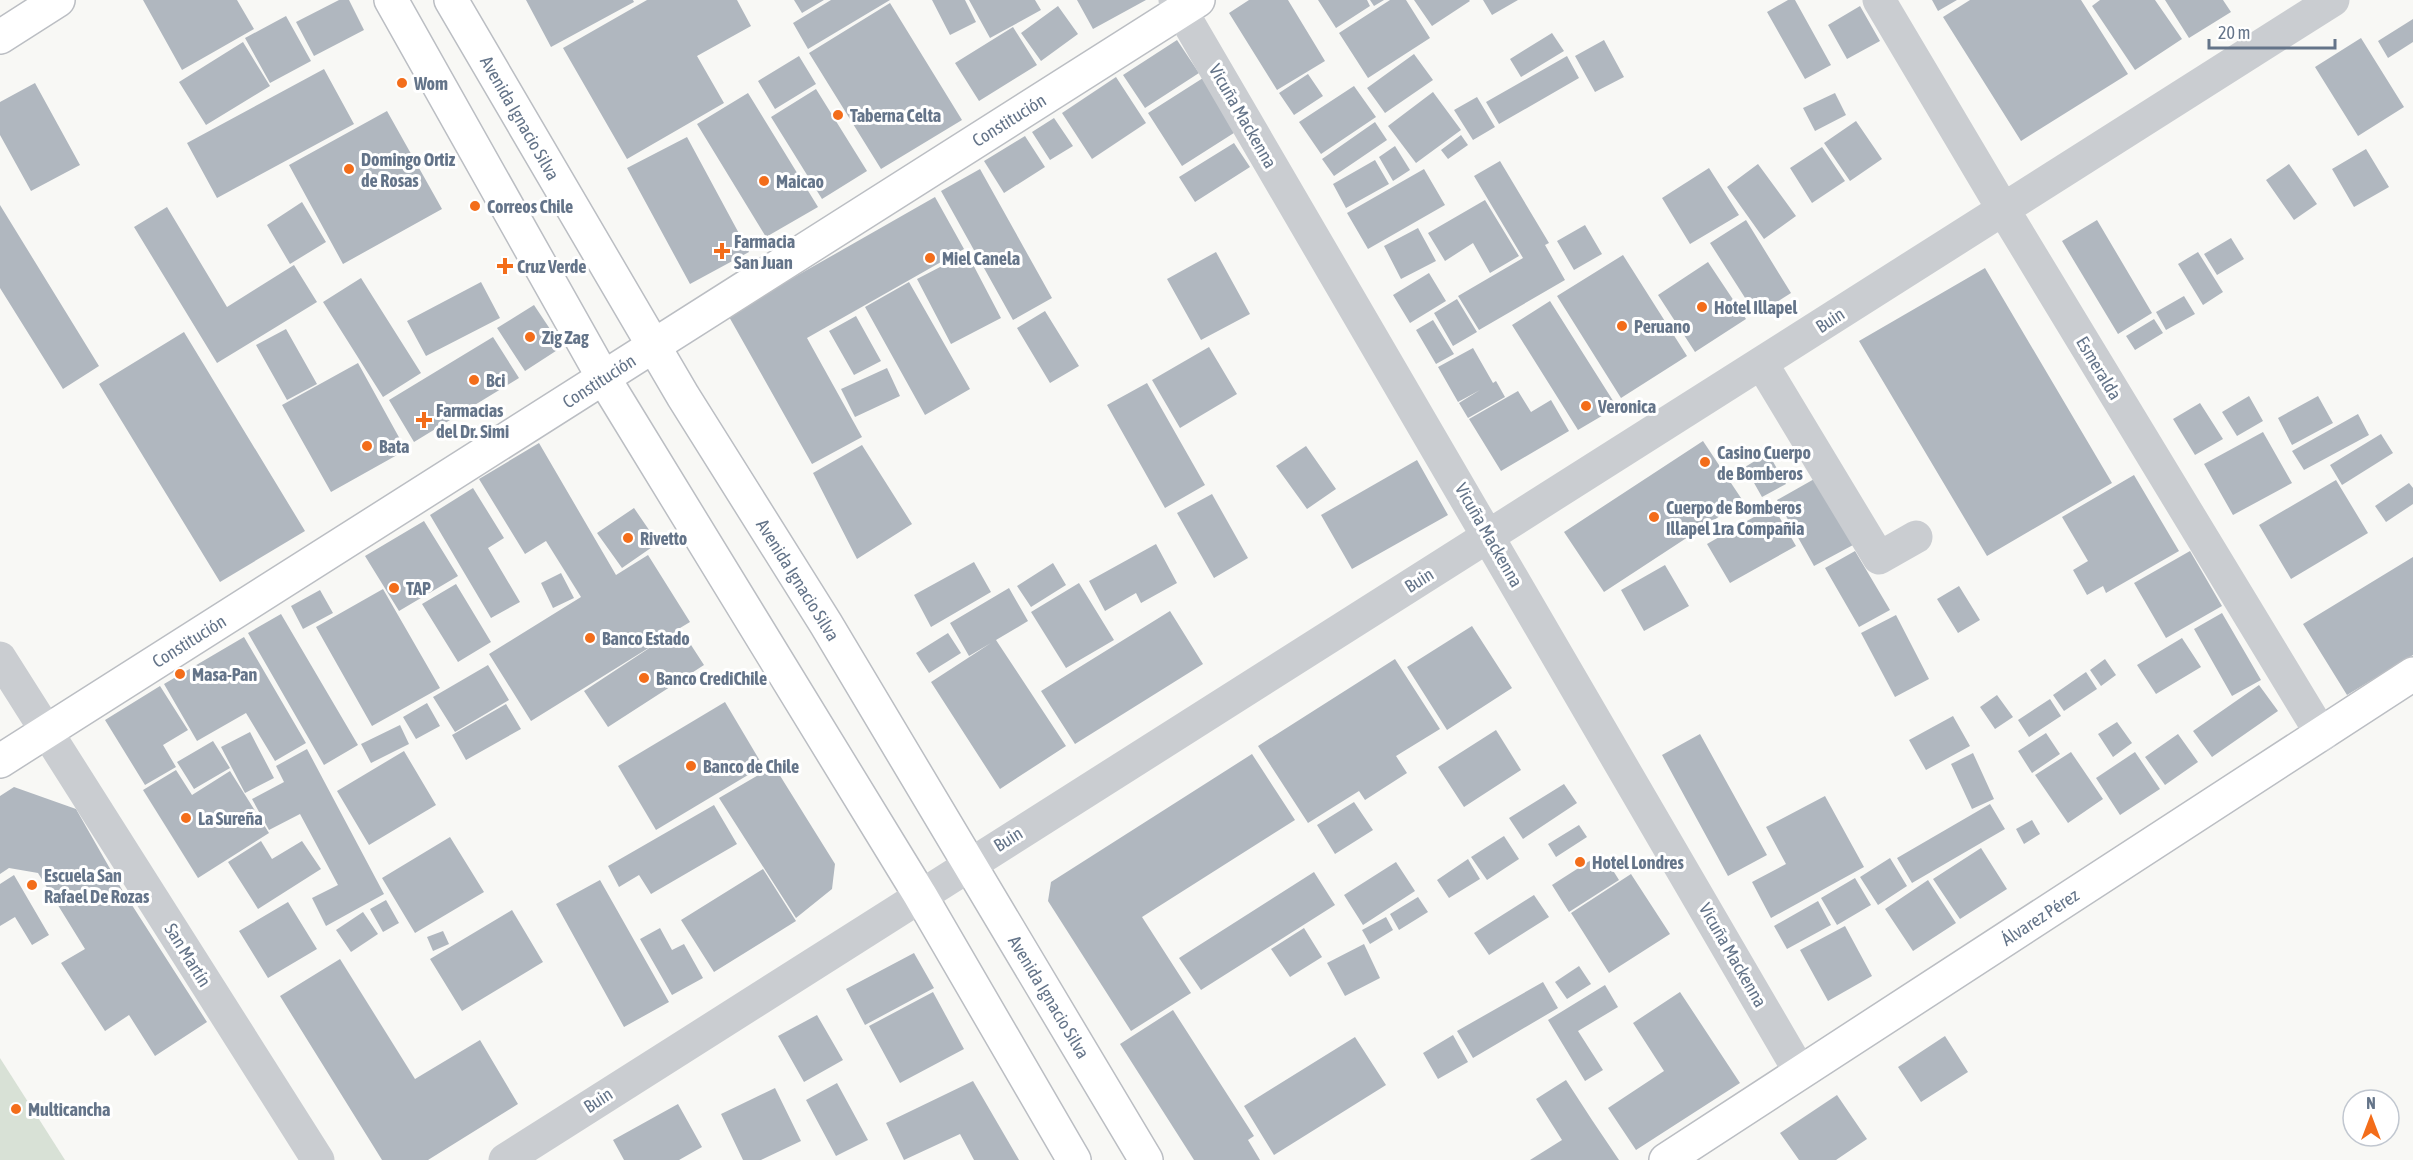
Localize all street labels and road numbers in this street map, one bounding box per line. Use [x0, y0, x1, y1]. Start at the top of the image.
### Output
street label: Avenida Ignacio Silva [476, 52, 564, 184]
street label: Vicuña Mackenna [1205, 60, 1281, 172]
street label: Constitución [968, 89, 1050, 151]
street label: Buin [1812, 303, 1848, 337]
street label: Esmeralda [2072, 333, 2126, 403]
street label: Constitución [559, 350, 639, 412]
street label: Vicuña Mackenna [1451, 479, 1527, 591]
street label: Avenida Ignacio Silva [752, 515, 844, 645]
street label: Buin [1401, 563, 1437, 597]
street label: Constitución [148, 610, 230, 672]
street label: Buin [990, 822, 1026, 856]
street label: Álvarez Pérez [1997, 884, 2083, 950]
street label: Vicuña Mackenna [1695, 899, 1771, 1011]
street label: San Martín [160, 919, 216, 991]
street label: Avenida Ignacio Silva [1004, 932, 1094, 1062]
street label: Buin [580, 1083, 616, 1117]

